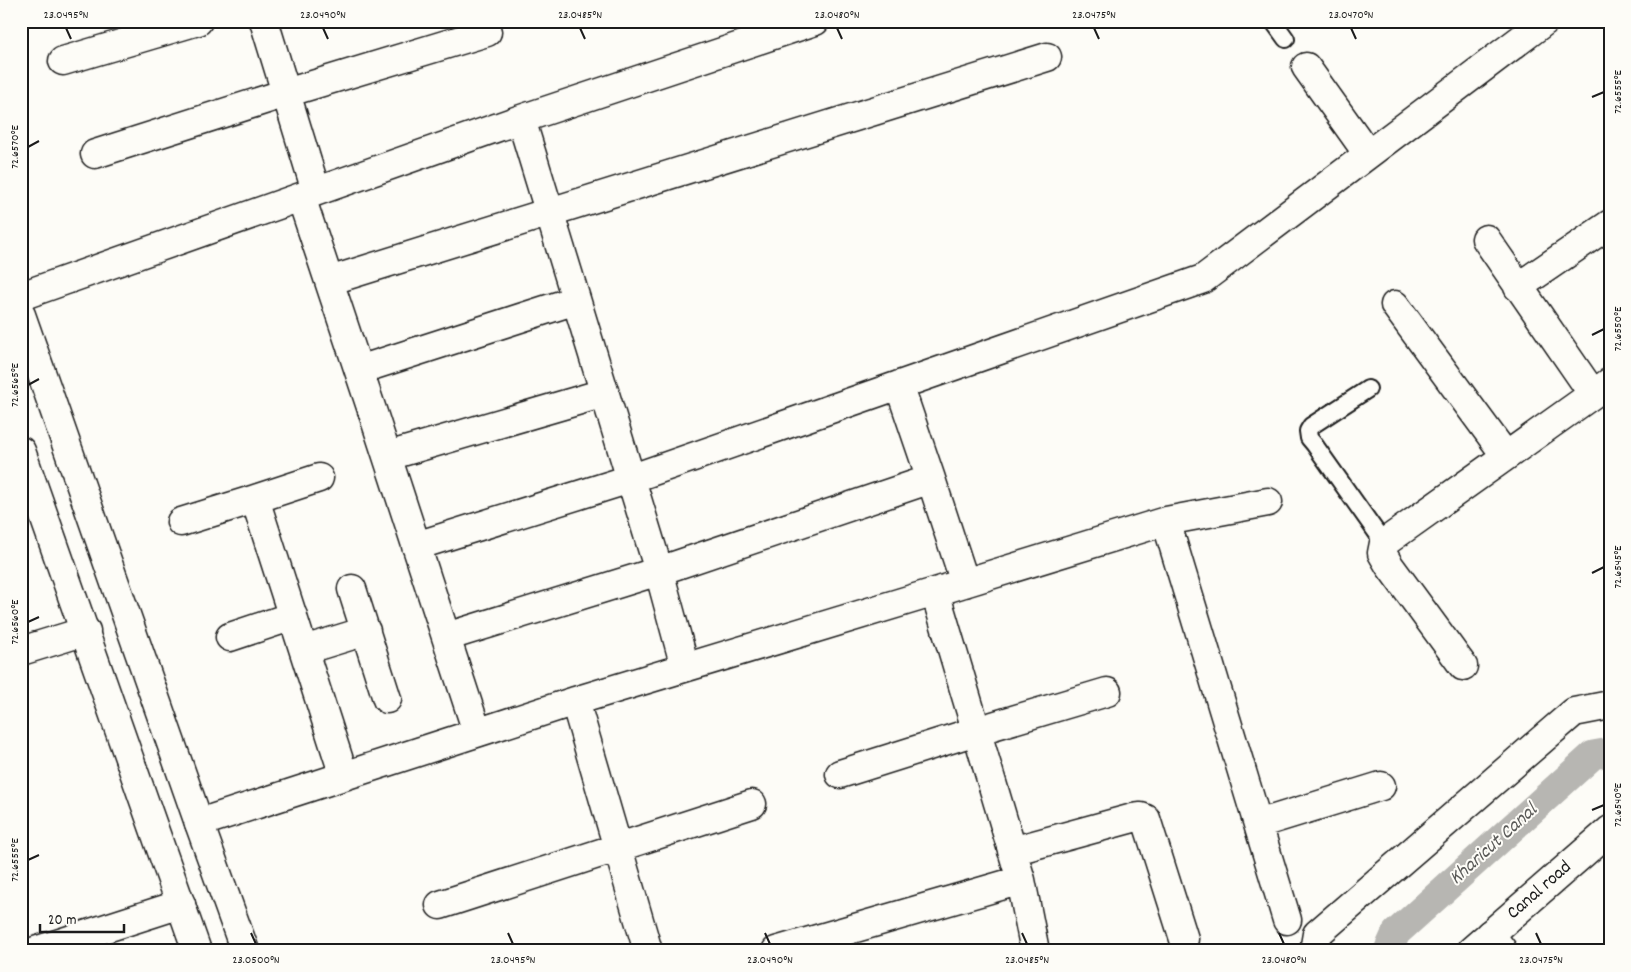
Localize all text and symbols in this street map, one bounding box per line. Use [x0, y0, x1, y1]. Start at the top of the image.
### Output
text: 23.0495°N [44, 7, 89, 24]
text: 23.0490°N [300, 7, 346, 24]
text: 23.0485°N [558, 7, 602, 24]
text: 23.0480°N [814, 7, 860, 24]
text: 23.0475°N [1072, 7, 1116, 24]
text: 23.0470°N [1328, 7, 1374, 24]
text: 72.6555°E [1610, 70, 1627, 114]
text: 72.6570°E [7, 125, 24, 169]
text: 72.6550°E [1610, 306, 1627, 351]
text: 72.6565°E [7, 362, 24, 407]
text: 72.6545°E [1610, 545, 1627, 589]
text: 72.6560°E [7, 599, 24, 645]
text: 72.6540°E [1610, 782, 1627, 827]
water label: Kharicut Canal [1444, 796, 1546, 892]
text: 72.6555°E [7, 838, 24, 882]
street label: Canal road [1502, 855, 1578, 927]
scale bar [40, 902, 124, 934]
text: 20 m [48, 910, 76, 932]
text: 23.0500°N [232, 952, 280, 969]
text: 23.0495°N [491, 952, 536, 969]
text: 23.0490°N [747, 952, 793, 969]
text: 23.0485°N [1005, 952, 1049, 969]
text: 23.0480°N [1261, 952, 1307, 969]
text: 23.0475°N [1519, 952, 1563, 969]

